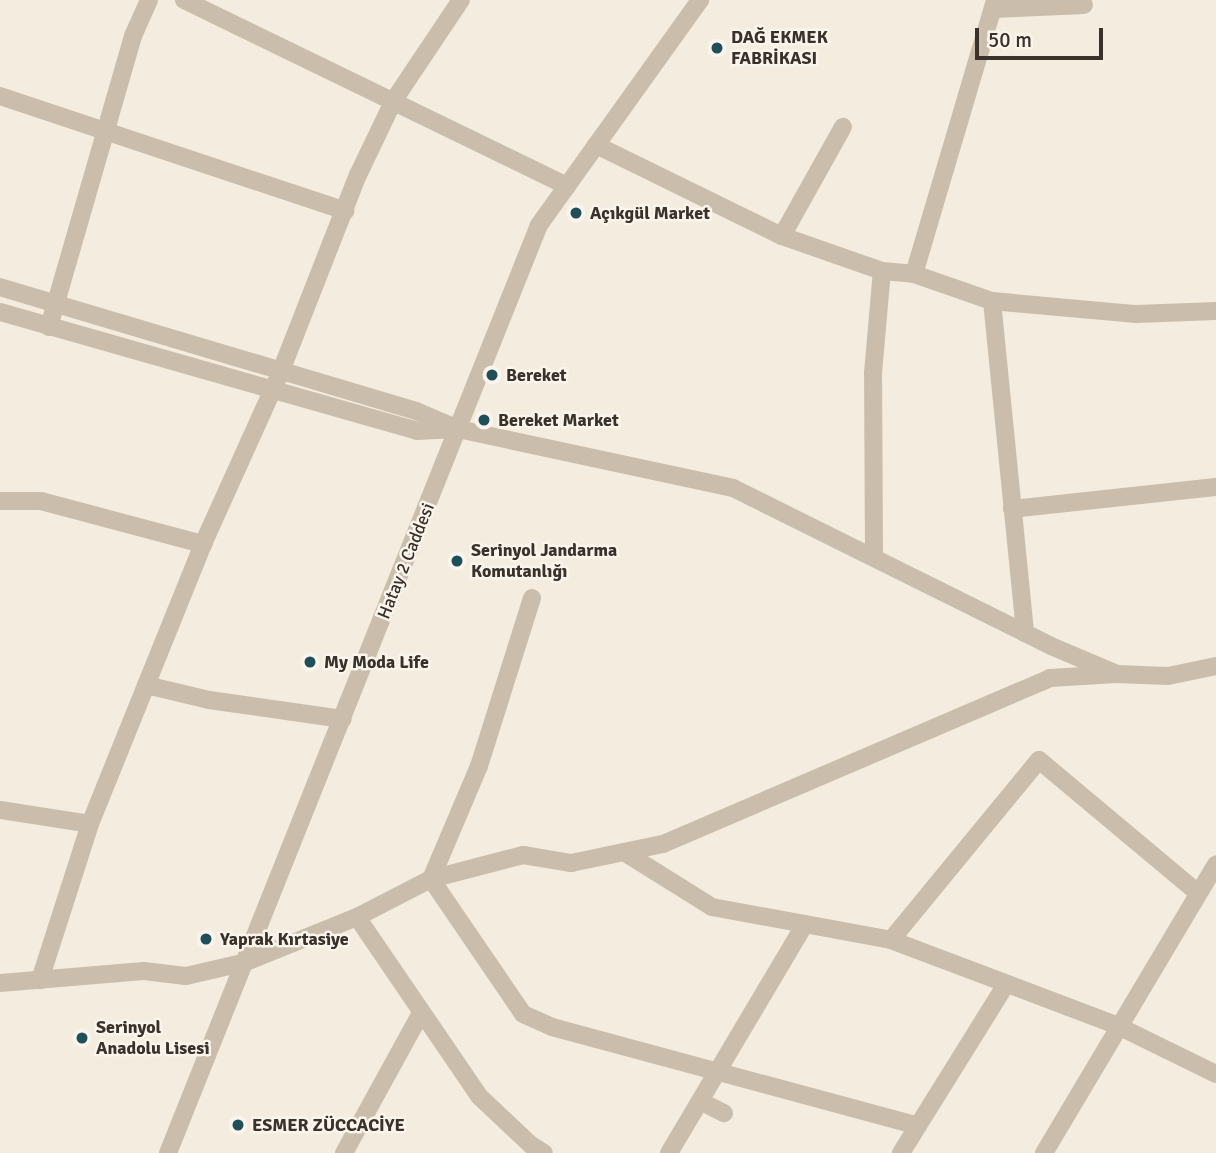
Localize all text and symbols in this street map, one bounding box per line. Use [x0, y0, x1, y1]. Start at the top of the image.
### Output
scale bar [978, 14, 1106, 58]
place label: DAĞ EKMEK FABRİKASI [731, 27, 828, 70]
text: 50 m [988, 27, 1032, 53]
marker: DAĞ EKMEK FABRİKASI [709, 40, 725, 56]
place label: Açıkgül Market [590, 202, 710, 224]
marker: Açıkgül Market [568, 205, 584, 221]
place label: Bereket [506, 364, 567, 386]
marker: Bereket [484, 367, 500, 383]
place label: Bereket Market [498, 409, 619, 431]
marker: Bereket Market [476, 412, 492, 428]
street label: Hatay 2 Caddesi [373, 500, 439, 622]
place label: Serinyol Jandarma Komutanlığı [471, 540, 617, 582]
marker: Serinyol Jandarma Komutanlığı [449, 553, 465, 569]
place label: My Moda Life [324, 651, 429, 673]
marker: My Moda Life [302, 654, 318, 670]
place label: Yaprak Kırtasiye [220, 928, 349, 950]
marker: Yaprak Kırtasiye [198, 931, 214, 947]
place label: Serinyol Anadolu Lisesi [96, 1017, 210, 1060]
marker: Serinyol Anadolu Lisesi [74, 1030, 90, 1046]
place label: ESMER ZÜCCACİYE [252, 1114, 405, 1136]
marker: ESMER ZÜCCACİYE [230, 1117, 246, 1133]

